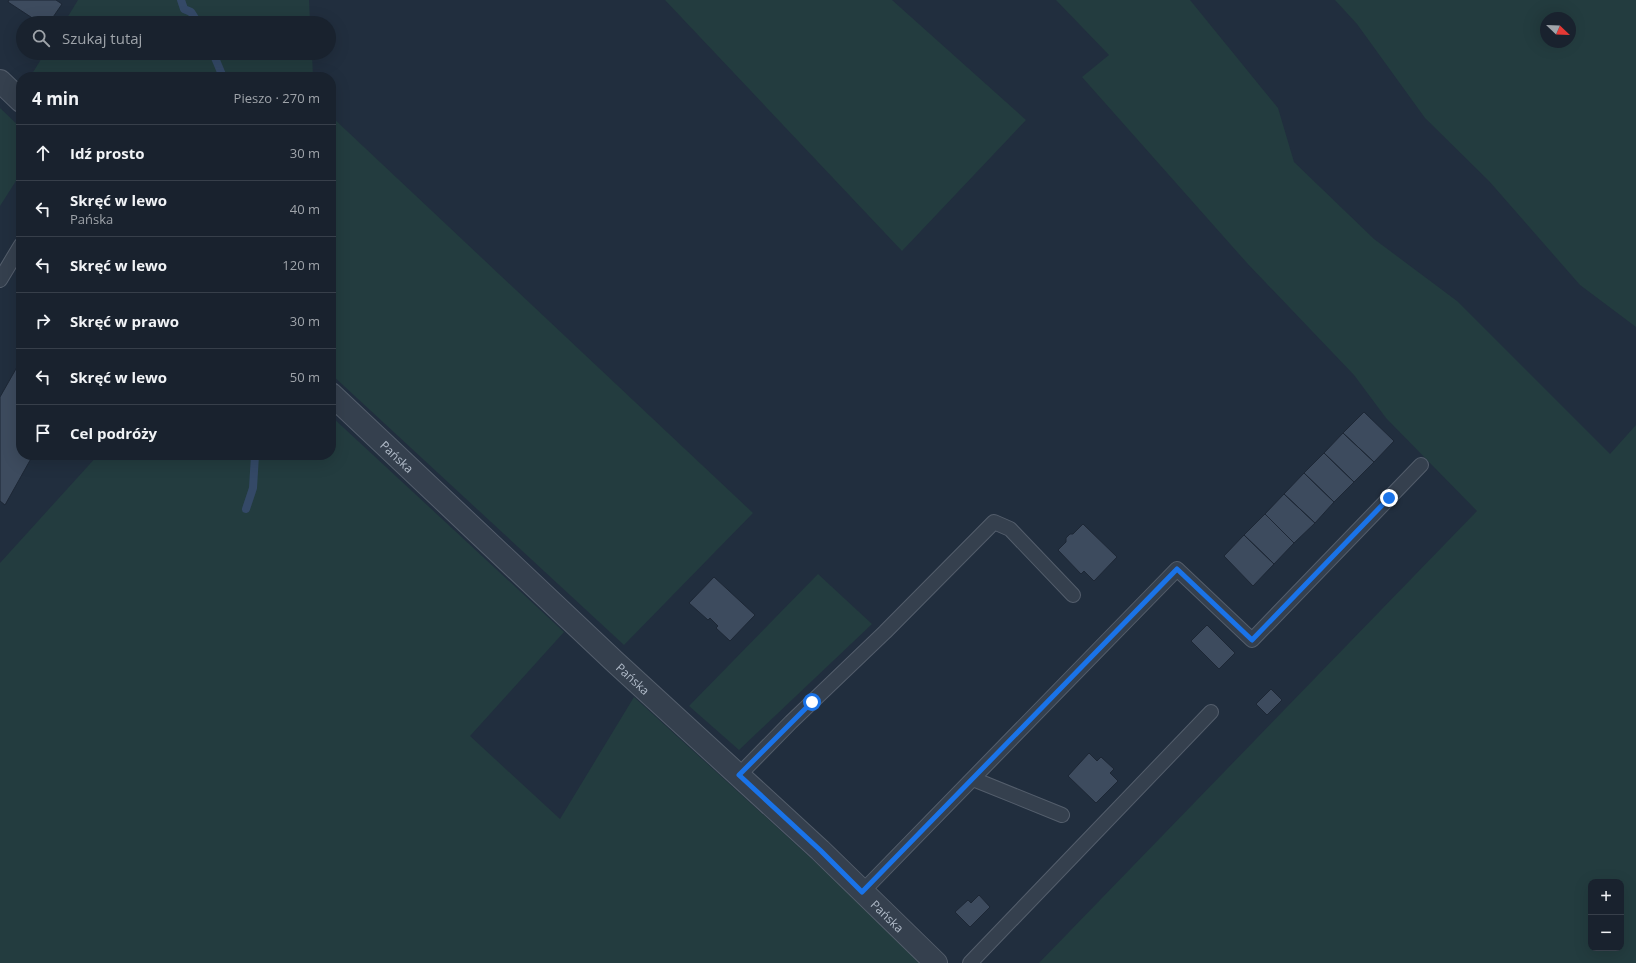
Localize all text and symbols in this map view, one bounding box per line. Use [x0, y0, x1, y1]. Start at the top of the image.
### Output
north arrow [1540, 12, 1576, 48]
search box [16, 16, 336, 60]
icon: search [30, 27, 52, 49]
text: Szukaj tutaj [62, 28, 142, 48]
text: 4 min [32, 87, 79, 110]
text: Pieszo · 270 m [234, 89, 320, 107]
icon: ahead [32, 142, 54, 164]
text: Idź prosto [70, 143, 145, 163]
text: 30 m [290, 144, 320, 162]
text: Skręć w lewo [70, 190, 167, 210]
icon: left [32, 198, 54, 220]
text: 40 m [290, 200, 320, 218]
text: Pańska [70, 210, 113, 228]
icon: left [32, 254, 54, 276]
text: Skręć w lewo [70, 255, 167, 275]
text: 120 m [282, 256, 320, 274]
icon: right [32, 310, 54, 332]
text: Skręć w prawo [70, 311, 179, 331]
text: 30 m [290, 312, 320, 330]
icon: left [32, 366, 54, 388]
text: Skręć w lewo [70, 367, 167, 387]
text: 50 m [290, 368, 320, 386]
icon: arrive [32, 422, 54, 444]
text: Cel podróży [70, 423, 157, 443]
street label: Pańska [377, 437, 418, 476]
route end [1380, 489, 1398, 507]
street label: Pańska [613, 659, 654, 698]
route start [803, 693, 821, 711]
map controls [1588, 879, 1624, 951]
button: + [1588, 879, 1624, 915]
street label: Pańska [867, 896, 908, 936]
button: − [1588, 915, 1624, 951]

